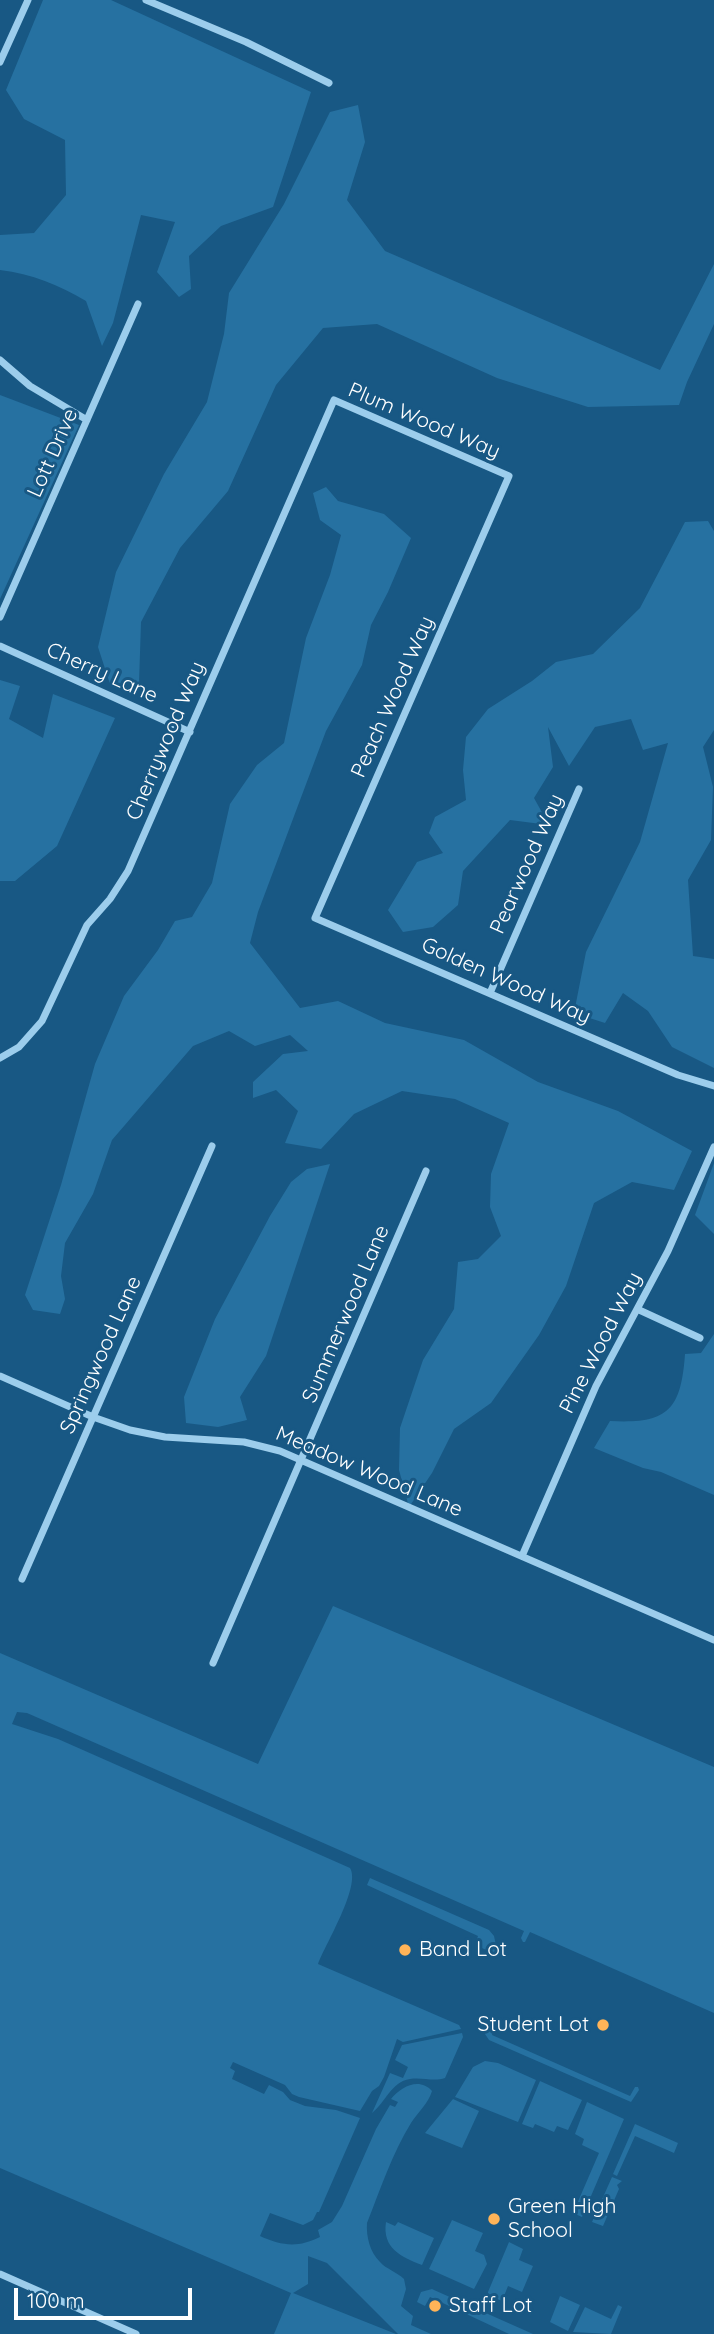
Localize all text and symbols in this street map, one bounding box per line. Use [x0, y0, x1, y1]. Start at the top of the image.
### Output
street label: Plum Wood Way [344, 378, 504, 464]
street label: Lott Drive [22, 405, 84, 501]
street label: Peach Wood Way [346, 612, 440, 782]
street label: Cherry Lane [42, 637, 162, 709]
street label: Cherrywood Way [121, 658, 211, 824]
street label: Pearwood Way [485, 790, 569, 938]
street label: Golden Wood Way [417, 932, 595, 1030]
street label: Summerwood Lane [297, 1221, 395, 1407]
street label: Pine Wood Way [555, 1268, 647, 1418]
street label: Springwood Lane [55, 1272, 147, 1438]
street label: Meadow Wood Lane [272, 1421, 466, 1523]
place label: Band Lot [419, 1937, 507, 1963]
marker: Band Lot [397, 1942, 413, 1958]
place label: Student Lot [478, 2012, 589, 2038]
marker: Student Lot [595, 2017, 611, 2033]
place label: Green High School [508, 2194, 616, 2244]
marker: Green High School [486, 2211, 502, 2227]
scale bar [18, 2274, 196, 2318]
text: 100 m [27, 2287, 85, 2313]
place label: Staff Lot [449, 2293, 532, 2319]
marker: Staff Lot [427, 2298, 443, 2314]

